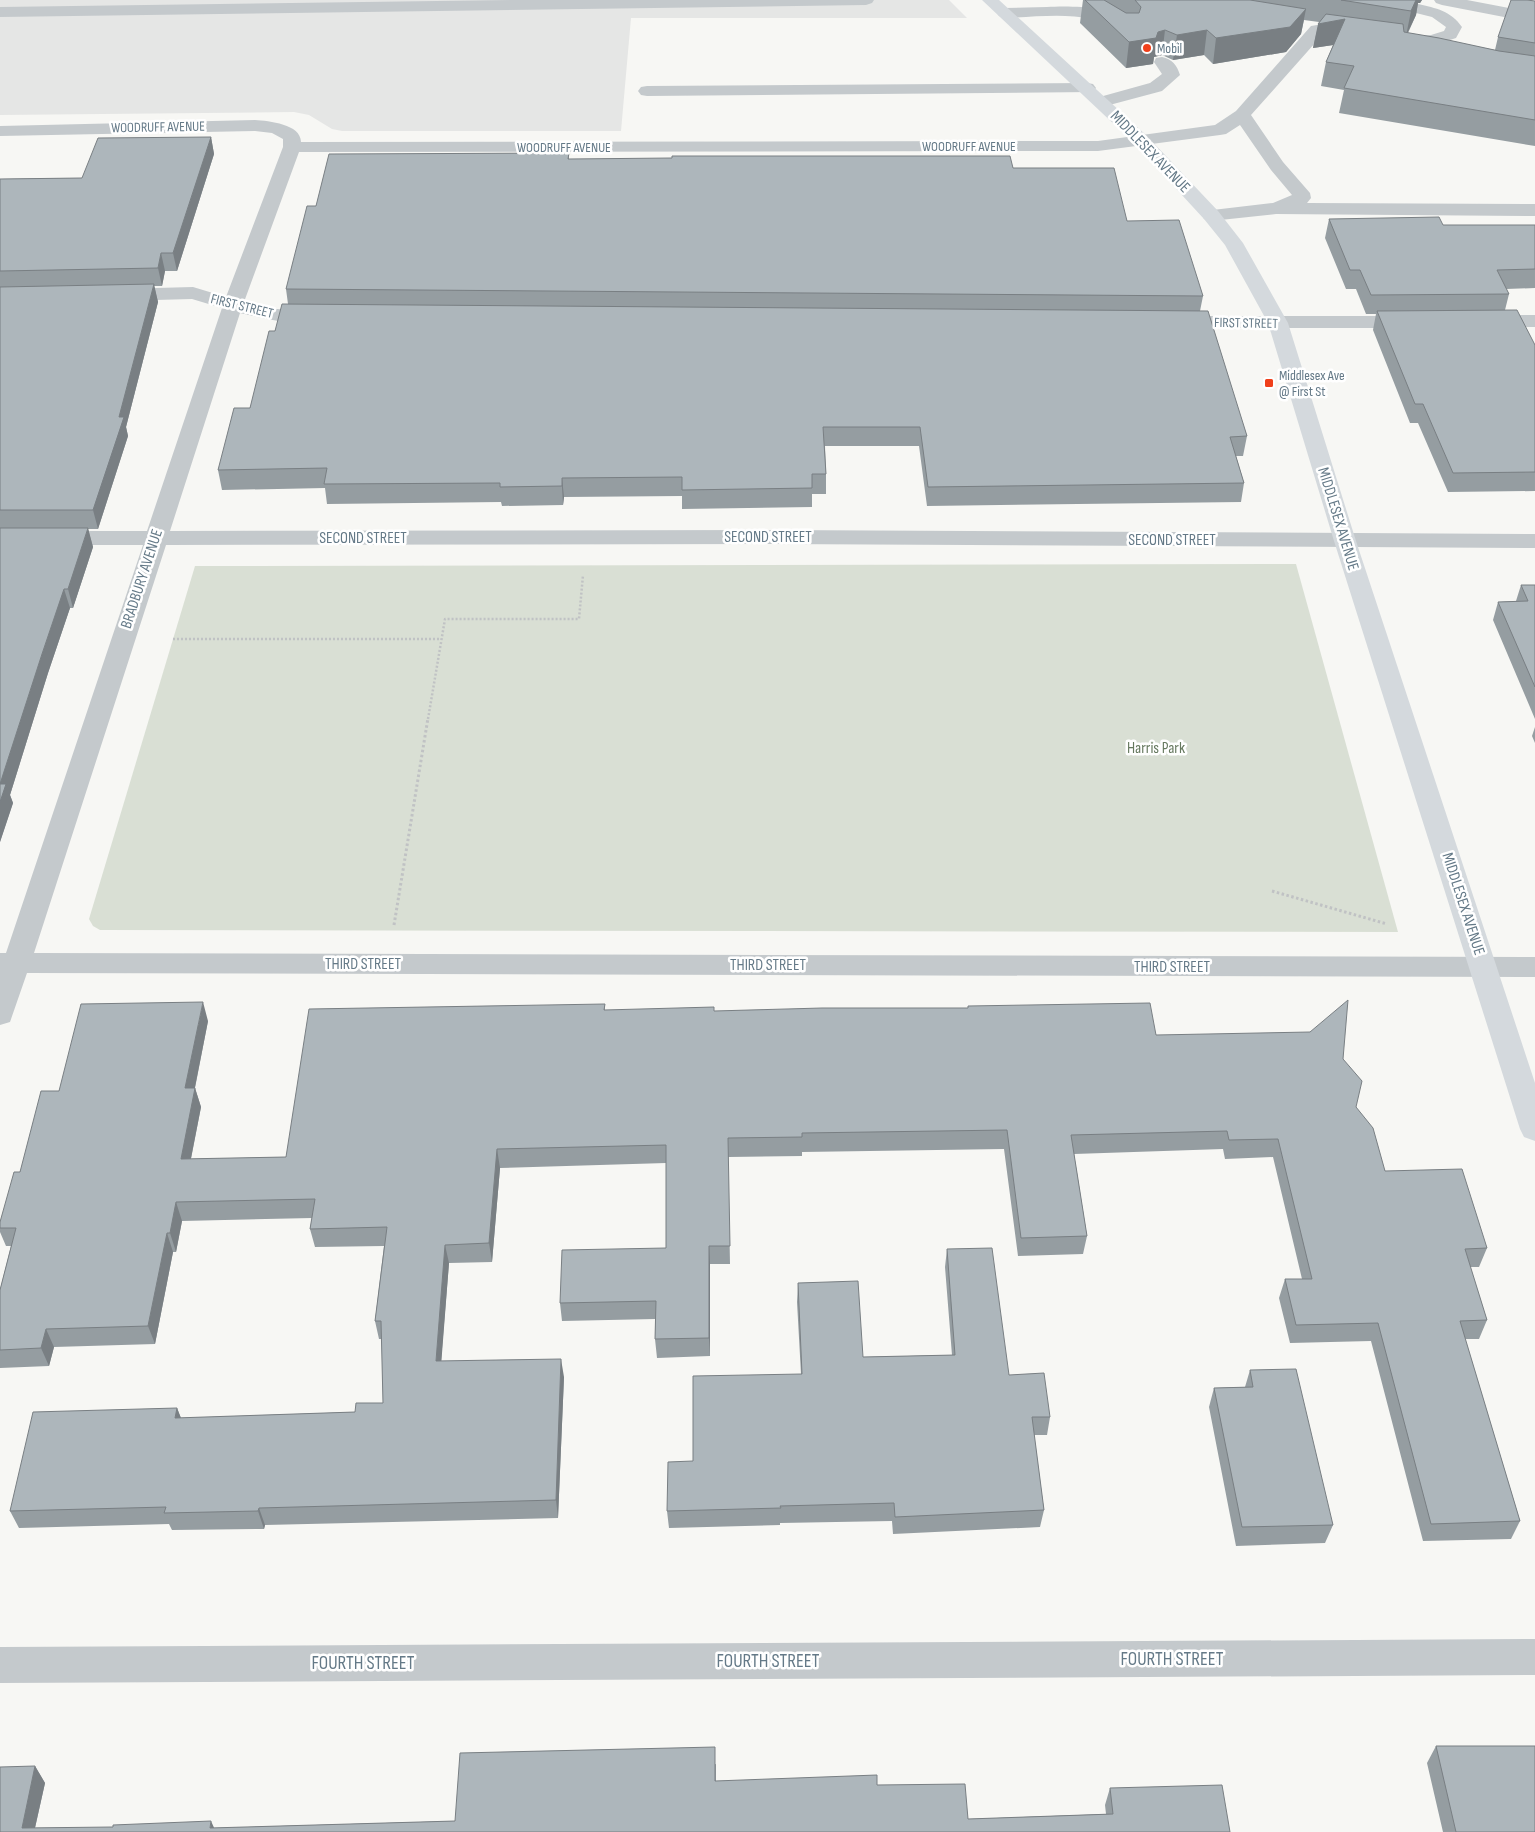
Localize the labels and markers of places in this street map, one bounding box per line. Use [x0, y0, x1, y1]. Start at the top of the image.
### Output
place label: Mobil [1157, 40, 1182, 57]
marker: Mobil [1141, 42, 1153, 54]
place label: Middlesex Ave @ First St [1279, 367, 1345, 400]
marker: Middlesex Ave @ First St [1263, 377, 1275, 389]

